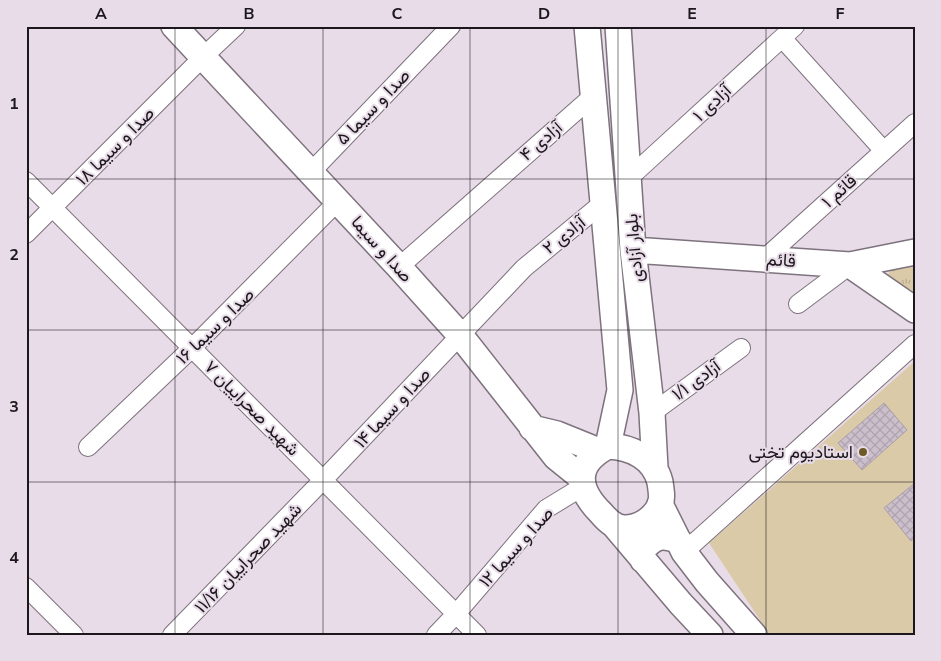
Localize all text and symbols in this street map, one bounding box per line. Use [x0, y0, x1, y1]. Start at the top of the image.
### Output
text: A [95, 3, 107, 25]
text: B [243, 3, 255, 25]
text: C [392, 3, 403, 25]
text: D [538, 3, 550, 25]
text: E [687, 3, 697, 25]
text: F [836, 3, 845, 25]
street label: صدا و سیما ۵ [331, 64, 415, 150]
street label: آزادی ۱ [688, 78, 738, 127]
text: 1 [9, 93, 19, 115]
street label: صدا و سیما ۱۸ [70, 101, 160, 191]
street label: آزادی ۴ [514, 115, 569, 166]
street label: قائم ۱ [816, 169, 862, 213]
street label: آزادی ۲ [538, 209, 592, 260]
street label: صدا و سیما [346, 211, 418, 287]
street label: بلوار آزادی [619, 213, 649, 283]
text: 2 [9, 244, 19, 266]
street label: قائم [765, 247, 797, 273]
street label: صدا و سیما ۱۶ [171, 282, 259, 370]
street label: آزادی ۱/۱ [667, 353, 727, 406]
street label: شهید صحراییان ۷ [199, 355, 305, 461]
street label: صدا و سیما ۱۴ [348, 363, 436, 453]
text: 3 [9, 396, 19, 418]
place label: استادیوم تختی [749, 440, 853, 464]
marker: استادیوم تختی [857, 446, 869, 458]
street label: شهید صحراییان ۱۱/۱۶ [189, 498, 307, 618]
street label: صدا و سیما ۱۲ [473, 501, 559, 593]
text: 4 [9, 547, 19, 569]

